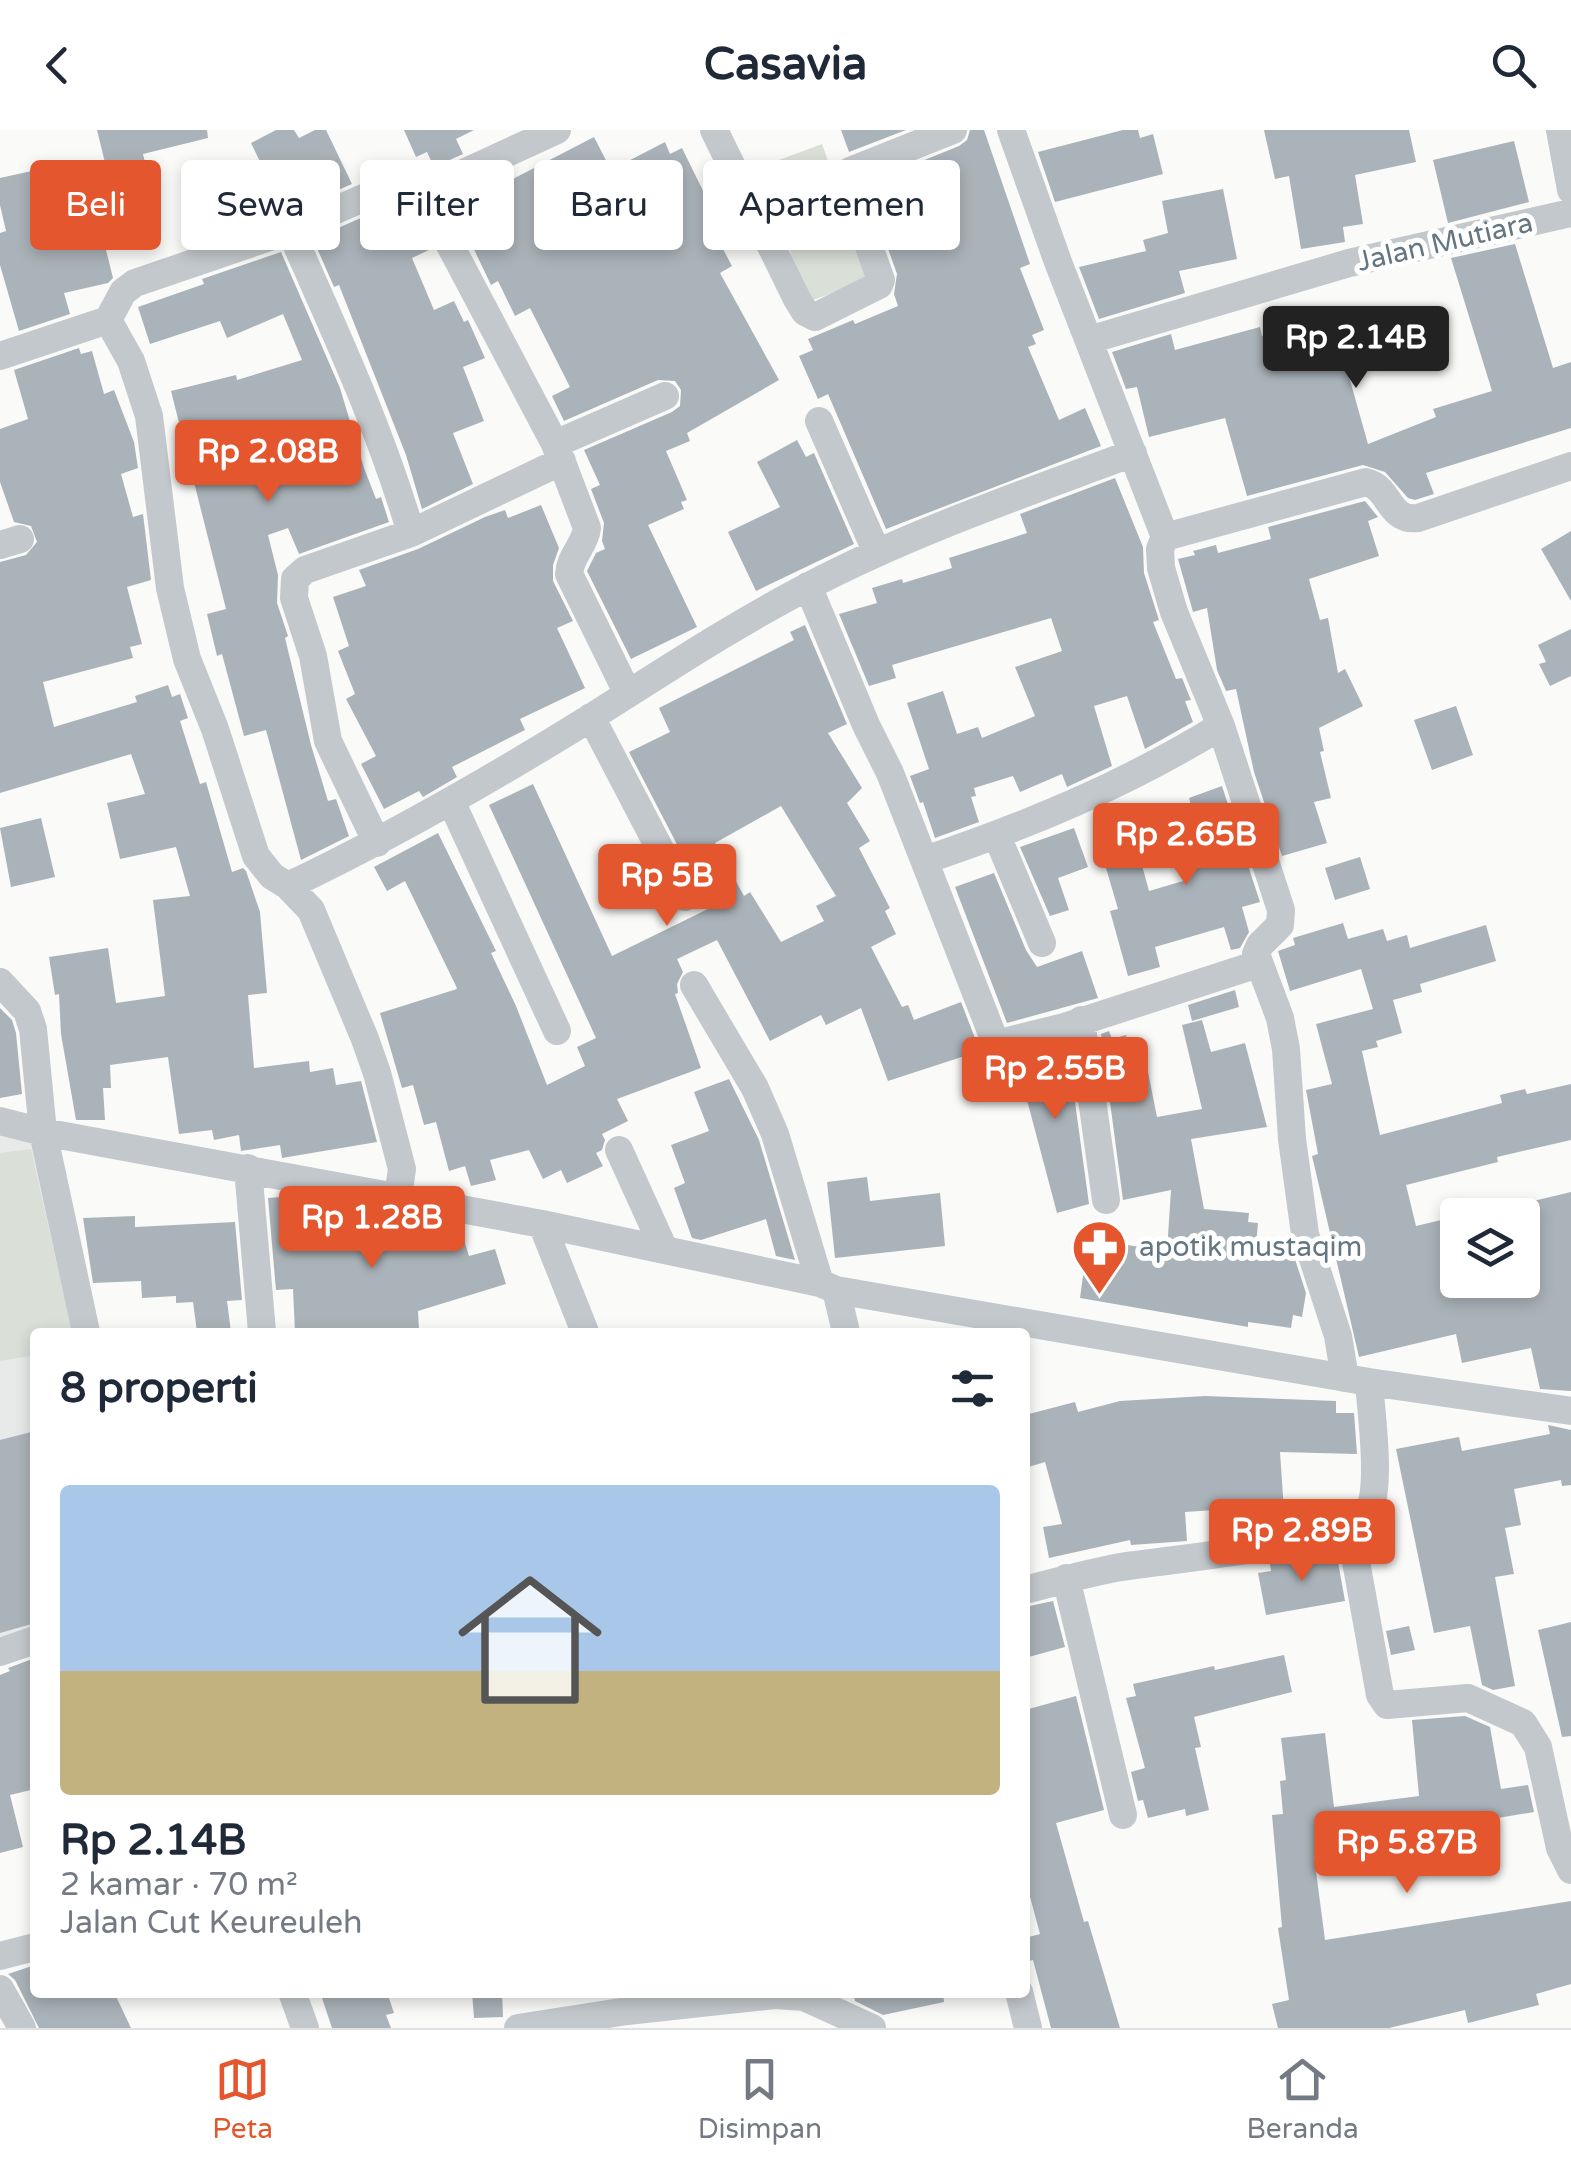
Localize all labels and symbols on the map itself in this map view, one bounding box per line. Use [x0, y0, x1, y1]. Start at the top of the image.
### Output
street label: Jalan Mutiara [1354, 205, 1536, 279]
pin: Rp 2.14B [1253, 306, 1459, 391]
pin: Rp 2.08B [165, 420, 371, 505]
pin: Rp 2.65B [1083, 803, 1289, 888]
pin: Rp 5B [597, 844, 737, 929]
pin: Rp 2.55B [952, 1037, 1158, 1122]
pin: Rp 1.28B [269, 1186, 475, 1271]
pharmacy icon: apotik mustaqim [1070, 1217, 1130, 1296]
place label: apotik mustaqim [1139, 1230, 1362, 1264]
pin: Rp 2.89B [1199, 1499, 1405, 1584]
pin: Rp 5.87B [1304, 1811, 1510, 1896]

